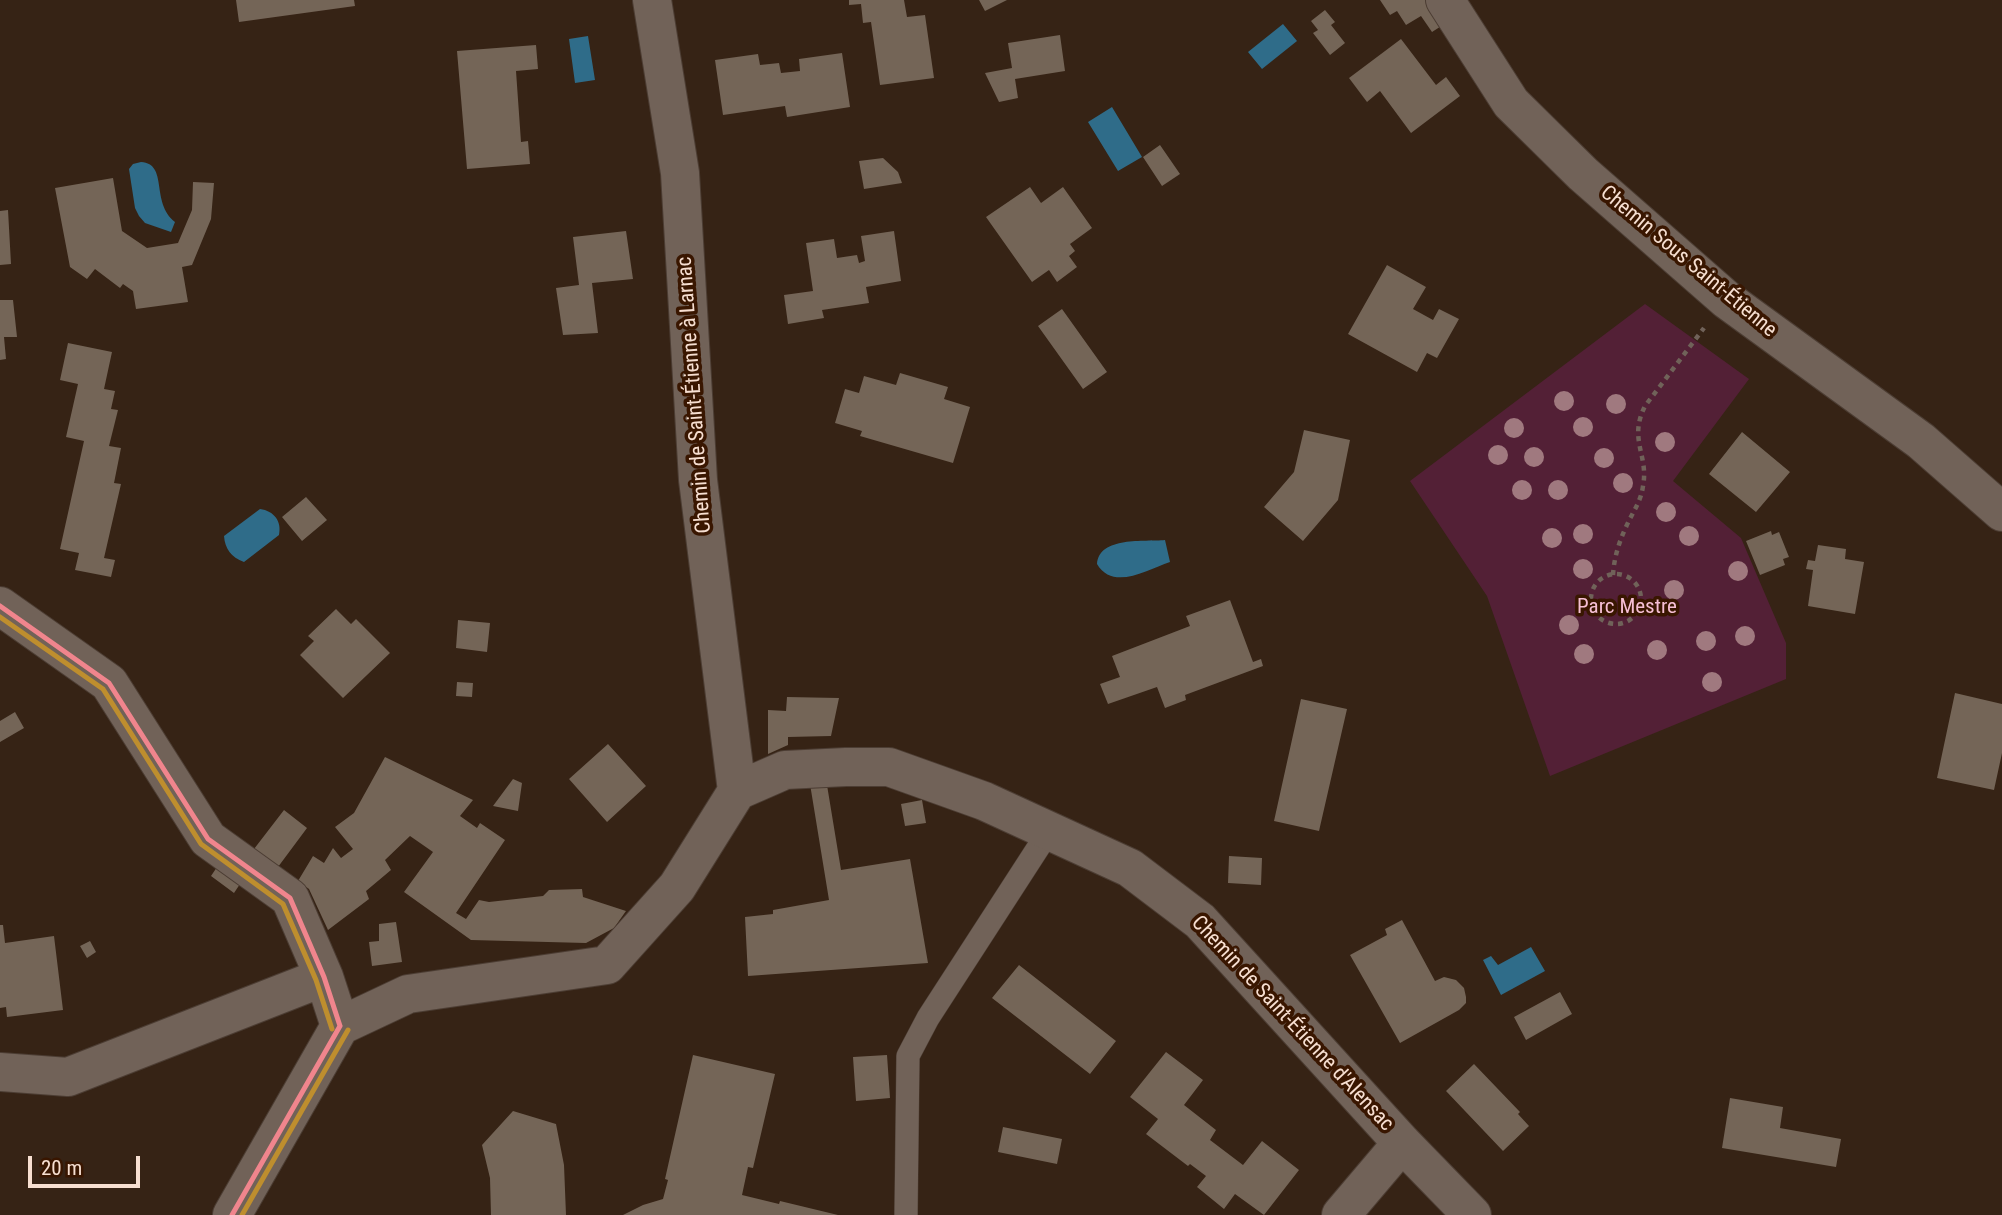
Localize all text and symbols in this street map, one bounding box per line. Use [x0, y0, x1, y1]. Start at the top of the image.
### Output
street label: Chemin Sous Saint-Étienne [1595, 181, 1781, 343]
street label: Chemin de Saint-Étienne à Larnac [673, 256, 717, 534]
park label: Parc Mestre [1577, 595, 1677, 621]
street label: Chemin de Saint-Étienne d'Alensac [1185, 911, 1399, 1137]
scale bar [32, 1142, 144, 1186]
text: 20 m [41, 1156, 82, 1180]

